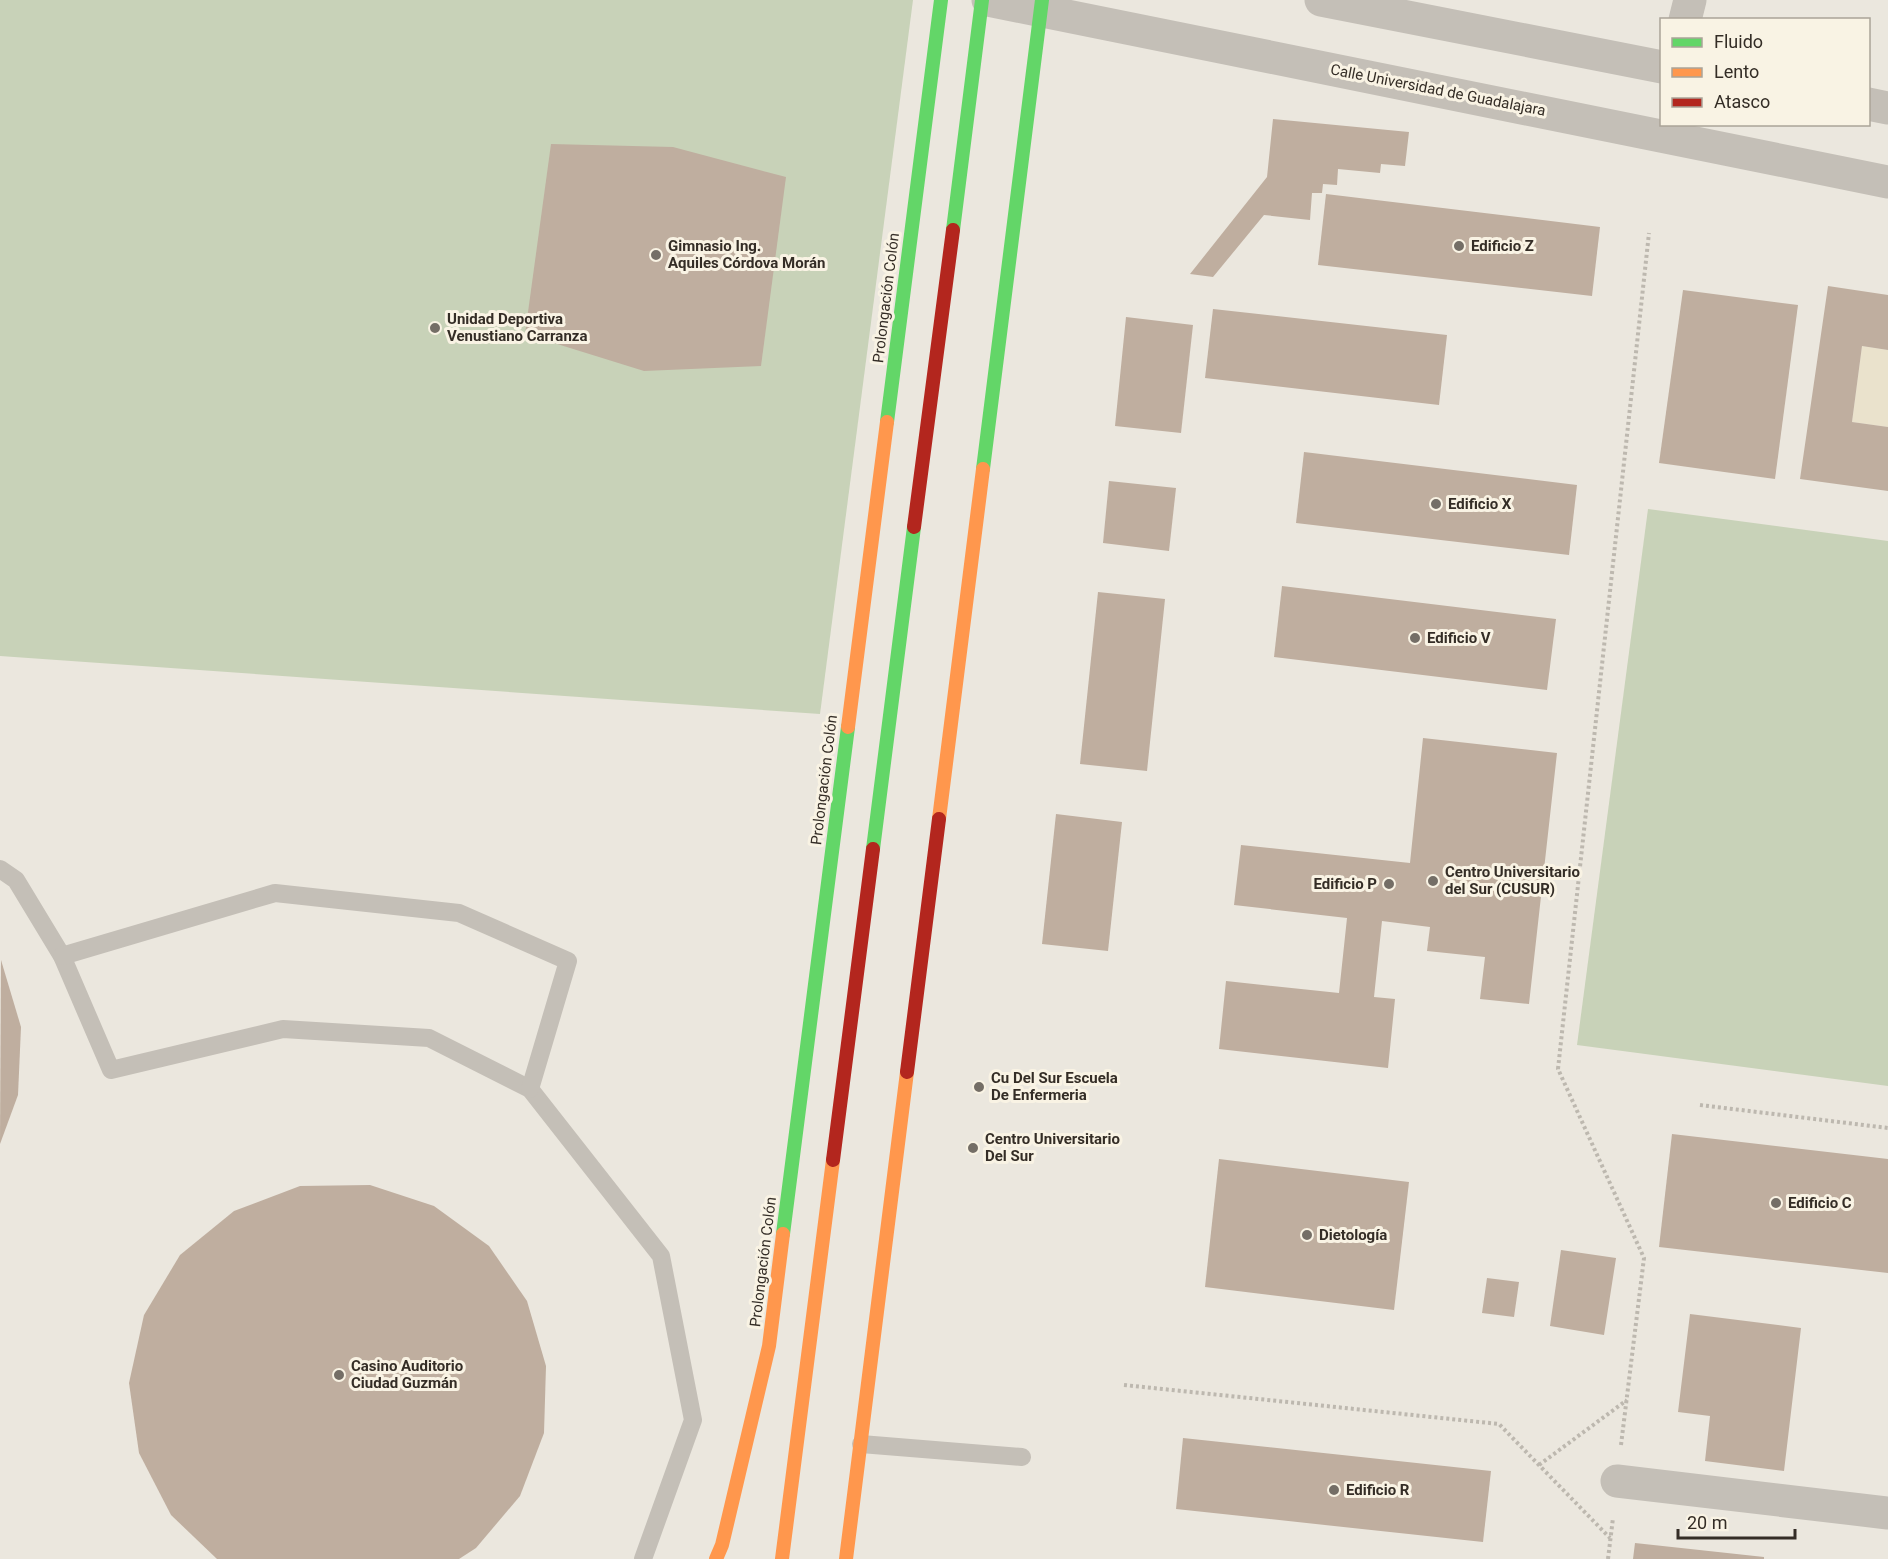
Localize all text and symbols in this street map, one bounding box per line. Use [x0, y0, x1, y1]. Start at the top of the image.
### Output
legend [1660, 18, 1870, 126]
text: Fluido [1714, 31, 1763, 52]
street label: Calle Universidad de Guadalajara [1329, 60, 1547, 120]
text: Lento [1714, 61, 1759, 82]
text: Atasco [1714, 91, 1770, 112]
street label: Prolongación Colón [869, 232, 903, 364]
place label: Gimnasio Ing. Aquiles Córdova Morán [668, 237, 825, 272]
place label: Edificio Z [1471, 237, 1534, 255]
marker: Edificio Z [1452, 239, 1466, 253]
marker: Gimnasio Ing. Aquiles Córdova Morán [649, 248, 663, 262]
place label: Unidad Deportiva Venustiano Carranza [447, 310, 587, 345]
marker: Unidad Deportiva Venustiano Carranza [428, 321, 442, 335]
place label: Edificio X [1448, 495, 1512, 513]
marker: Edificio X [1429, 497, 1443, 511]
place label: Edificio V [1427, 629, 1491, 647]
marker: Edificio V [1408, 631, 1422, 645]
street label: Prolongación Colón [807, 714, 841, 846]
place label: Centro Universitario del Sur (CUSUR) [1445, 863, 1580, 898]
marker: Centro Universitario del Sur (CUSUR) [1426, 874, 1440, 888]
place label: Edificio P [1313, 875, 1377, 893]
marker: Edificio P [1382, 877, 1396, 891]
place label: Cu Del Sur Escuela De Enfermeria [991, 1069, 1118, 1104]
marker: Cu Del Sur Escuela De Enfermeria [972, 1080, 986, 1094]
place label: Centro Universitario Del Sur [985, 1130, 1120, 1165]
marker: Centro Universitario Del Sur [966, 1141, 980, 1155]
place label: Edificio C [1788, 1194, 1852, 1212]
street label: Prolongación Colón [746, 1196, 780, 1328]
marker: Edificio C [1769, 1196, 1783, 1210]
place label: Dietología [1319, 1226, 1387, 1244]
marker: Dietología [1300, 1228, 1314, 1242]
place label: Casino Auditorio Ciudad Guzmán [351, 1357, 463, 1392]
marker: Casino Auditorio Ciudad Guzmán [332, 1368, 346, 1382]
place label: Edificio R [1346, 1481, 1410, 1499]
marker: Edificio R [1327, 1483, 1341, 1497]
scale bar [1678, 1502, 1795, 1540]
text: 20 m [1687, 1512, 1727, 1533]

